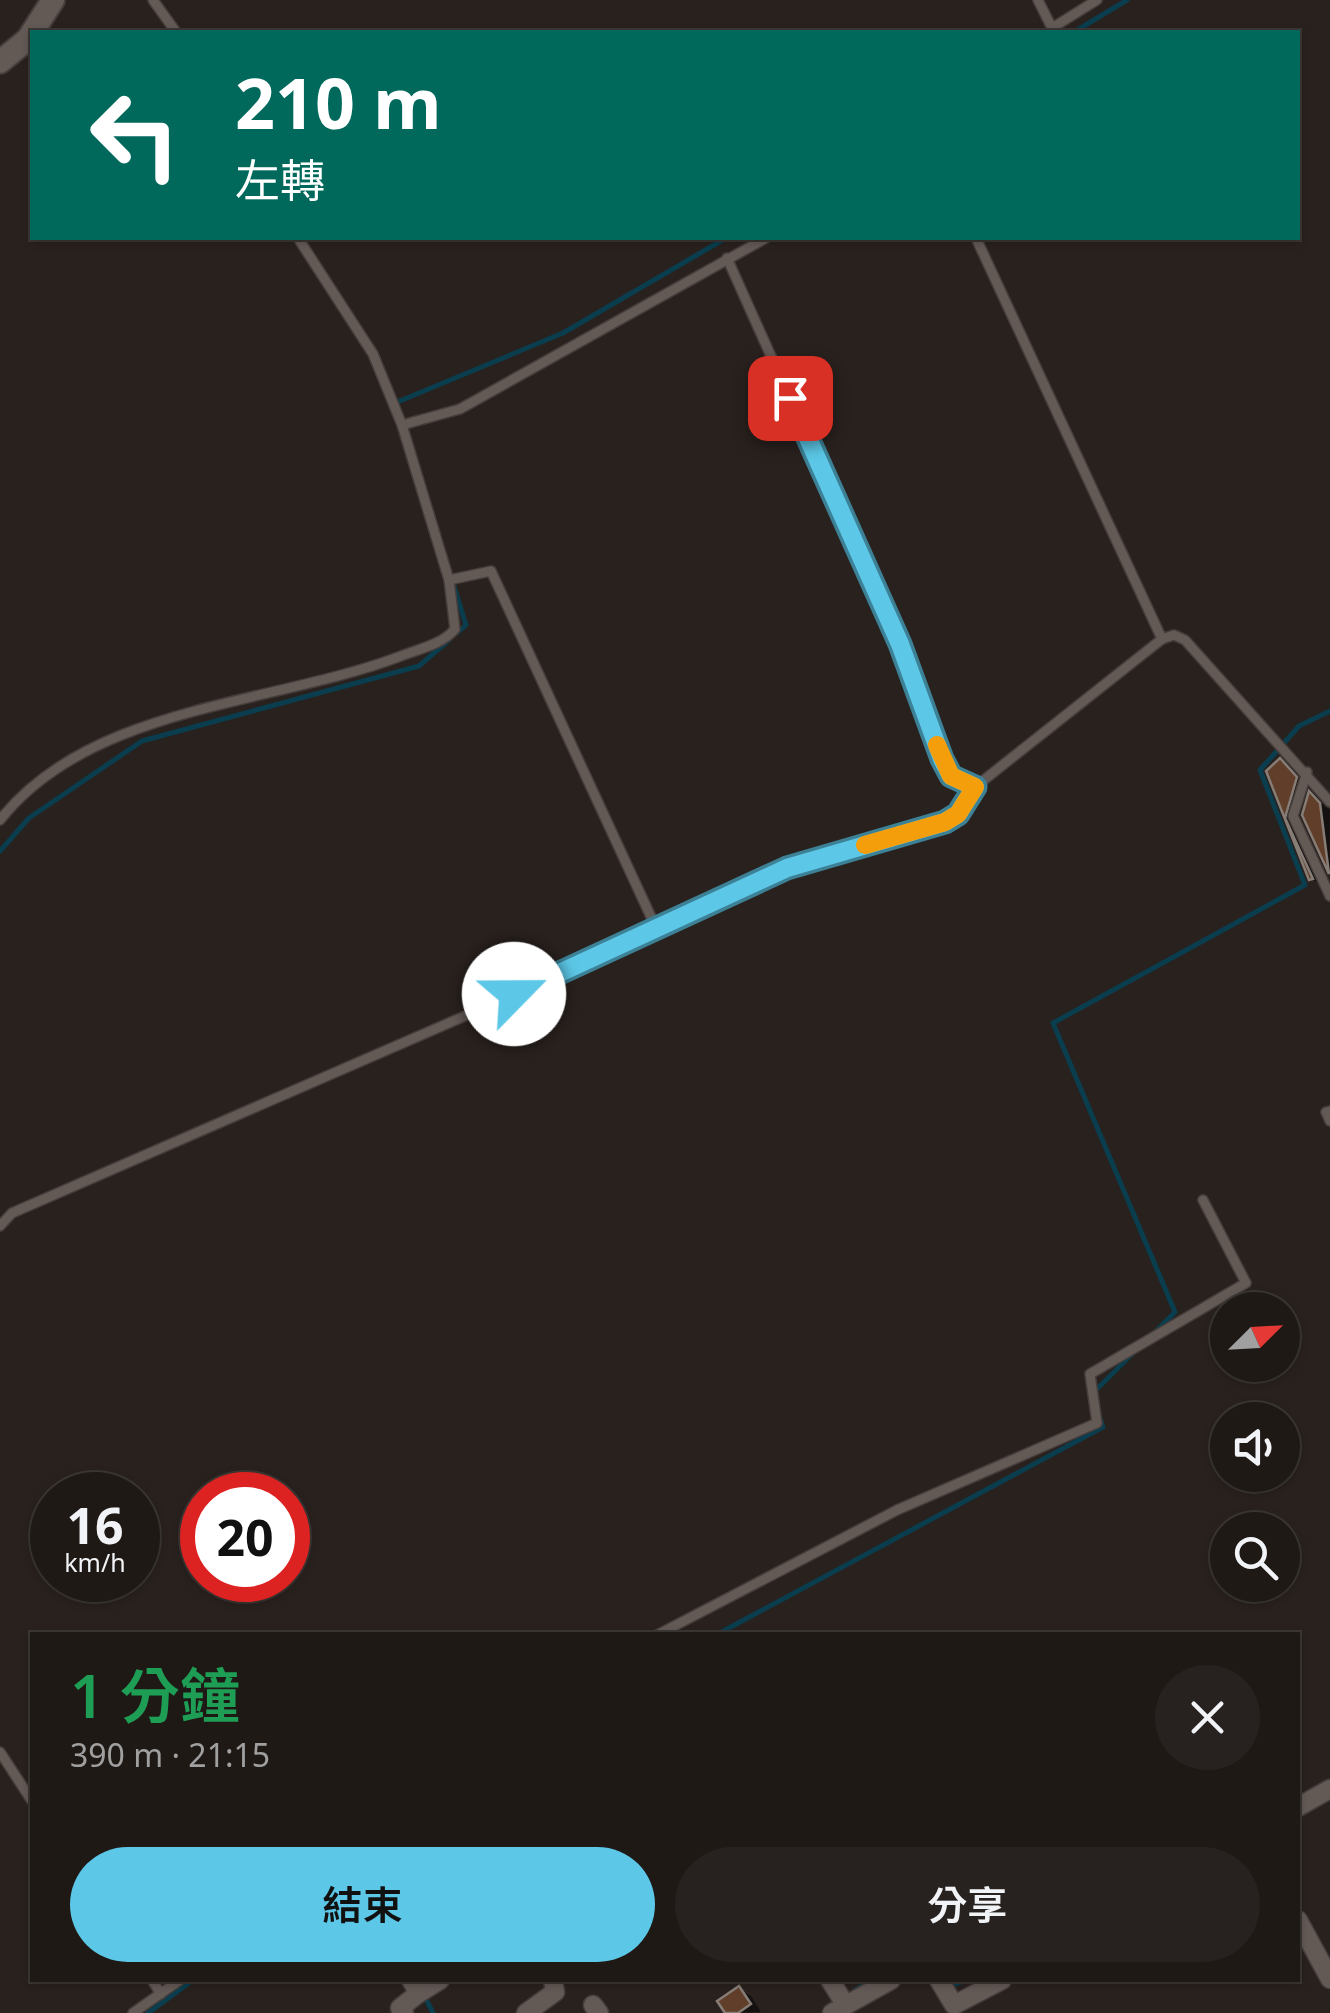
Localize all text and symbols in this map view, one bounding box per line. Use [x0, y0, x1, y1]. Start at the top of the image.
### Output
text: 210 m [235, 54, 442, 150]
icon: left [70, 70, 200, 200]
text: 左轉 [235, 149, 325, 210]
pin [748, 356, 833, 441]
icon: arrive [763, 371, 818, 426]
position arrow [462, 942, 566, 1046]
north arrow [1210, 1292, 1300, 1382]
map controls [1210, 1292, 1300, 1602]
button: sound [1210, 1402, 1300, 1492]
speed limit sign: 20 [180, 1472, 310, 1602]
text: 16 [66, 1491, 124, 1559]
button: search [1210, 1512, 1300, 1602]
text: km/h [64, 1545, 126, 1579]
text: 1 分鐘 [70, 1654, 240, 1736]
button: close [1155, 1665, 1260, 1770]
text: 390 m · 21:15 [70, 1733, 270, 1776]
button: 結束 [70, 1847, 655, 1962]
button: 分享 [675, 1847, 1260, 1962]

